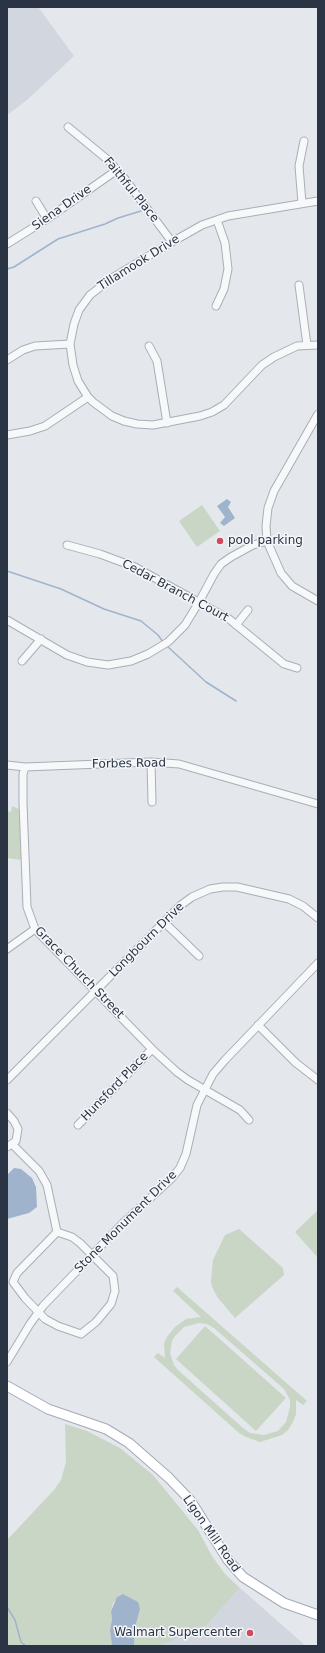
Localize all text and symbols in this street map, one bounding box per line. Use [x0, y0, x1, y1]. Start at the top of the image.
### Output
street label: Faithful Place [100, 155, 162, 225]
street label: Siena Drive [30, 182, 94, 234]
street label: Tillamook Drive [96, 232, 182, 294]
place label: pool parking [228, 534, 303, 548]
marker: pool parking [215, 536, 225, 546]
street label: Cedar Branch Court [119, 557, 231, 625]
street label: Forbes Road [92, 756, 166, 772]
street label: Longbourn Drive [107, 900, 187, 980]
street label: Grace Church Street [31, 924, 127, 1022]
street label: Hunsford Place [79, 1050, 151, 1124]
street label: Stone Monument Drive [72, 1168, 180, 1276]
street label: Ligon Mill Road [179, 1493, 243, 1575]
place label: Walmart Supercenter [114, 1626, 242, 1640]
marker: Walmart Supercenter [245, 1628, 255, 1638]

